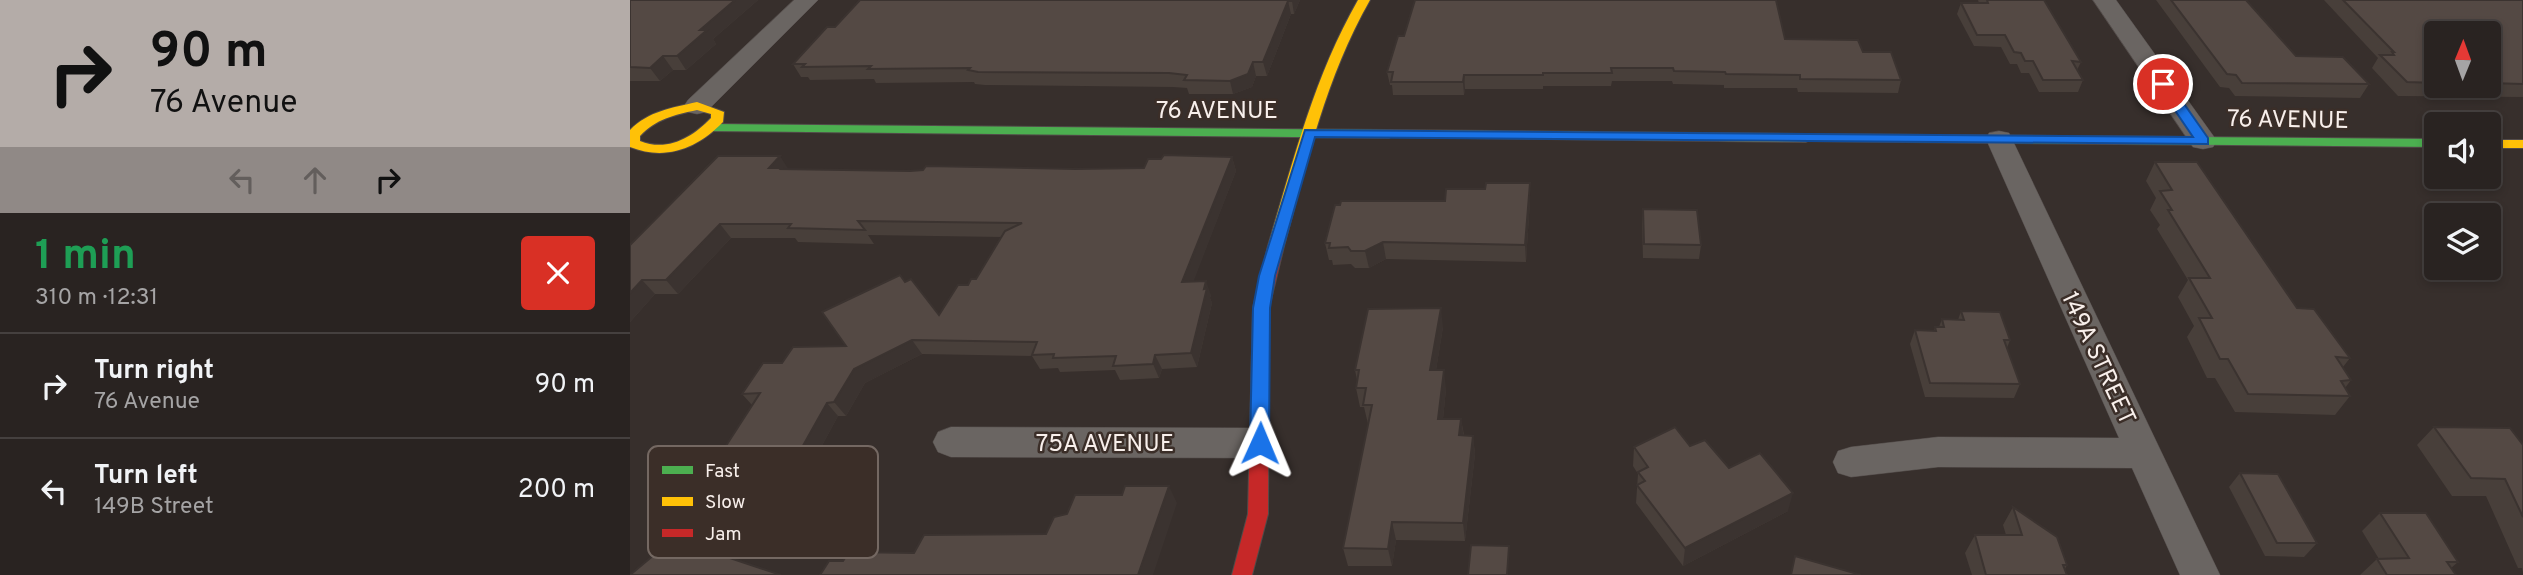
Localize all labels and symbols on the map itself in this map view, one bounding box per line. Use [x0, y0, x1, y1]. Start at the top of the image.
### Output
north arrow [2424, 21, 2501, 98]
pin [2133, 54, 2193, 114]
street label: 76 AVENUE [1156, 97, 1278, 127]
street label: 76 AVENUE [2227, 105, 2349, 137]
street label: 149A STREET [2053, 287, 2141, 430]
position arrow [1223, 406, 1297, 480]
street label: 75A AVENUE [1036, 430, 1174, 460]
legend [648, 446, 878, 558]
text: Fast [705, 460, 740, 484]
text: Slow [705, 491, 745, 515]
text: Jam [705, 523, 742, 547]

